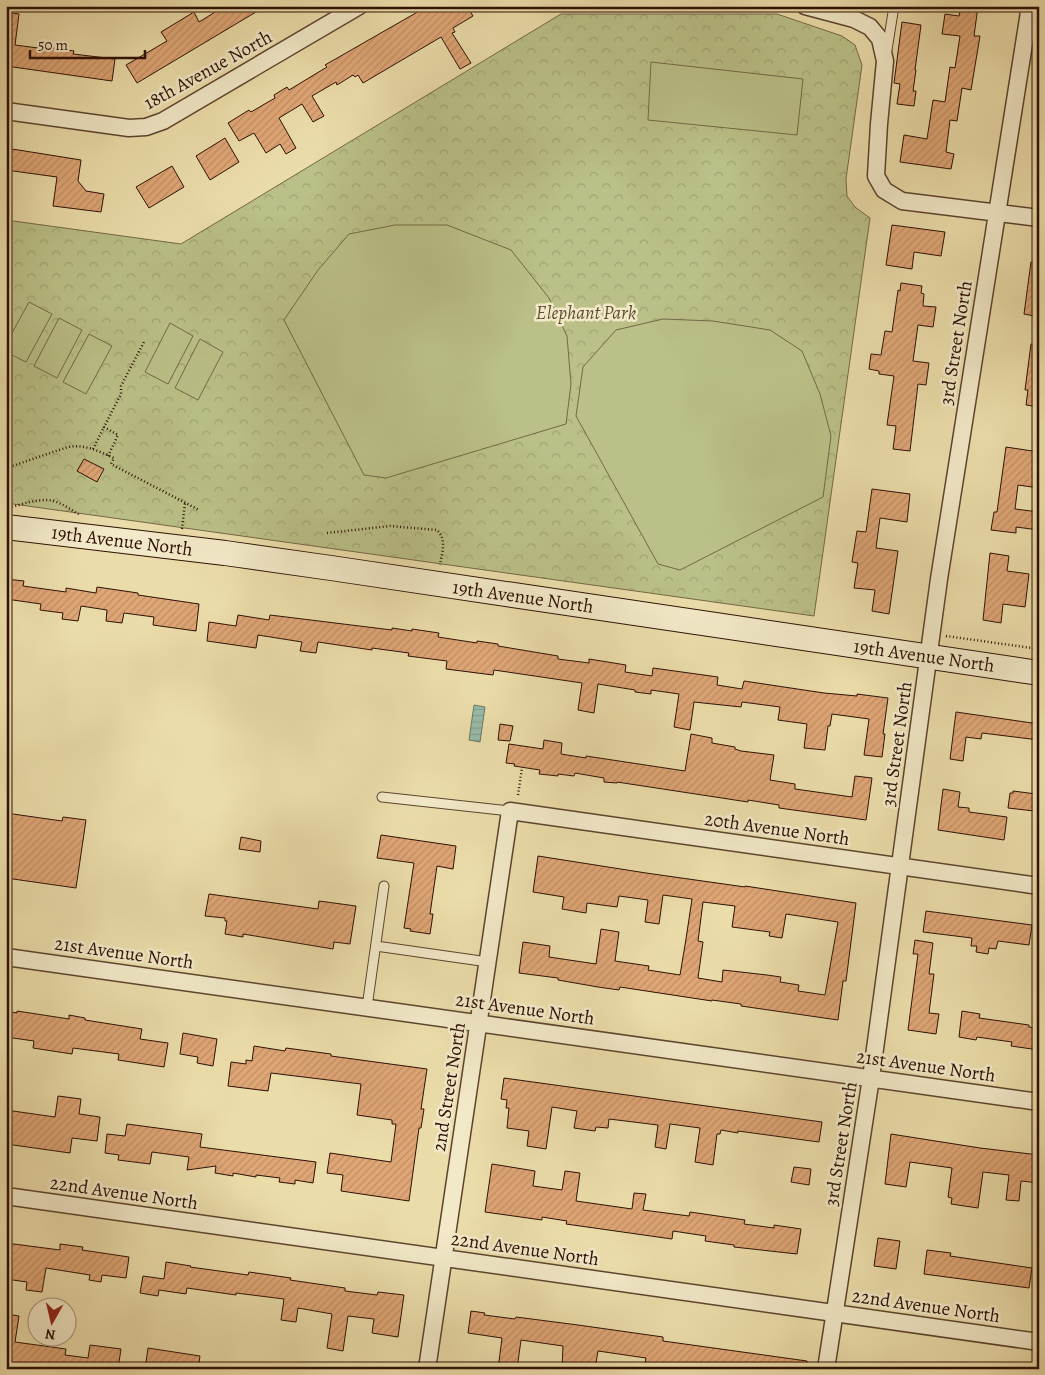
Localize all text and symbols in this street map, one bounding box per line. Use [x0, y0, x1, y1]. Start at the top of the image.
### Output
street label: 18th Avenue North [139, 24, 277, 116]
scale bar [30, 28, 145, 60]
text: 50 m [38, 35, 68, 55]
street label: 3rd Street North [933, 279, 979, 407]
park label: Elephant Park [536, 300, 636, 326]
street label: 19th Avenue North [50, 519, 194, 563]
street label: 19th Avenue North [451, 574, 595, 620]
street label: 19th Avenue North [852, 633, 996, 679]
street label: 3rd Street North [875, 680, 919, 808]
street label: 20th Avenue North [703, 806, 851, 852]
street label: 21st Avenue North [53, 930, 195, 976]
street label: 21st Avenue North [454, 986, 596, 1032]
street label: 2nd Street North [426, 1021, 472, 1153]
street label: 21st Avenue North [855, 1043, 997, 1089]
street label: 3rd Street North [818, 1080, 864, 1208]
street label: 22nd Avenue North [48, 1170, 200, 1216]
street label: 22nd Avenue North [449, 1226, 601, 1272]
street label: 22nd Avenue North [850, 1283, 1002, 1329]
north arrow [28, 1298, 78, 1348]
text: N [44, 1324, 57, 1344]

